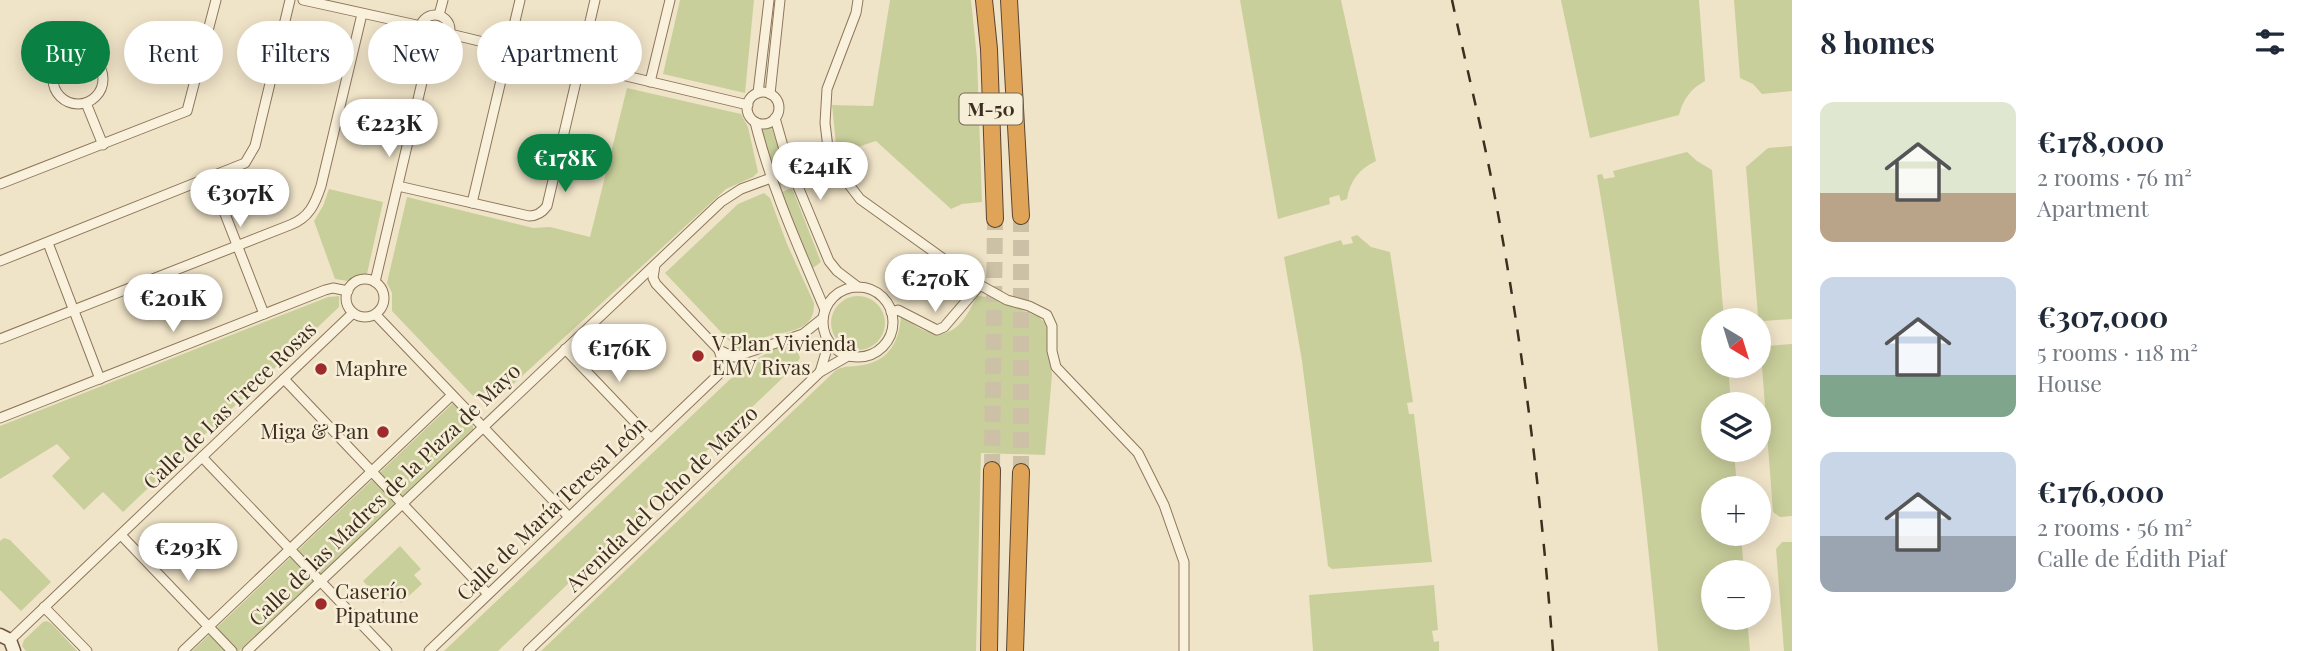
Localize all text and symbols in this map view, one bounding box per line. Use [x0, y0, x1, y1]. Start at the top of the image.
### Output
chip: Buy [21, 21, 110, 84]
chip: Rent [124, 21, 223, 84]
chip: Filters [237, 21, 354, 84]
chip: New [368, 21, 463, 84]
chip: Apartment [477, 21, 642, 84]
text: 8 homes [1820, 22, 1935, 62]
icon: filters [2251, 23, 2289, 61]
road number: M-50 [960, 94, 1023, 124]
pin: €223K [340, 100, 438, 159]
text: €223K [356, 106, 422, 137]
text: €178,000 [2037, 121, 2164, 161]
icon: home [1876, 130, 1960, 214]
pin: €178K [516, 134, 614, 194]
text: €178K [533, 141, 597, 172]
pin: €241K [771, 142, 869, 202]
text: €241K [788, 149, 852, 180]
text: 2 rooms · 76 m² [2037, 161, 2192, 192]
pin: €307K [191, 170, 289, 229]
text: €307K [206, 176, 274, 207]
text: Apartment [2037, 192, 2149, 223]
pin: €270K [886, 254, 984, 314]
text: €270K [901, 261, 969, 292]
pin: €201K [124, 274, 222, 334]
text: €201K [140, 281, 206, 312]
text: €307,000 [2037, 296, 2168, 336]
icon: home [1876, 305, 1960, 389]
north arrow [1701, 308, 1771, 378]
map controls [1701, 308, 1771, 630]
street label: Calle de Las Trece Rosas [136, 314, 321, 495]
pin: €176K [570, 324, 668, 384]
place label: V Plan Vivienda EMV Rivas [711, 328, 857, 380]
text: €176K [587, 331, 651, 362]
text: 5 rooms · 118 m² [2037, 336, 2198, 367]
marker: V Plan Vivienda EMV Rivas [690, 348, 706, 364]
place label: Maphre [335, 353, 408, 381]
street label: Calle de las Madres de la Plaza de Mayo [242, 356, 525, 631]
marker: Maphre [313, 361, 329, 377]
text: House [2037, 367, 2102, 398]
button: layers [1701, 392, 1771, 462]
street label: Avenida del Ocho de Marzo [558, 398, 763, 597]
street label: Calle de María Teresa León [450, 409, 652, 606]
place label: Miga & Pan [260, 416, 369, 444]
marker: Miga & Pan [375, 424, 391, 440]
text: €176,000 [2037, 471, 2164, 511]
button: + [1701, 476, 1771, 546]
icon: home [1876, 480, 1960, 564]
text: 2 rooms · 56 m² [2037, 511, 2192, 542]
pin: €293K [139, 524, 237, 583]
text: €293K [154, 530, 222, 561]
text: Calle de Édith Piaf [2037, 542, 2226, 573]
button: − [1701, 560, 1771, 630]
place label: Caserío Pipatune [335, 576, 419, 628]
marker: Caserío Pipatune [313, 596, 329, 612]

